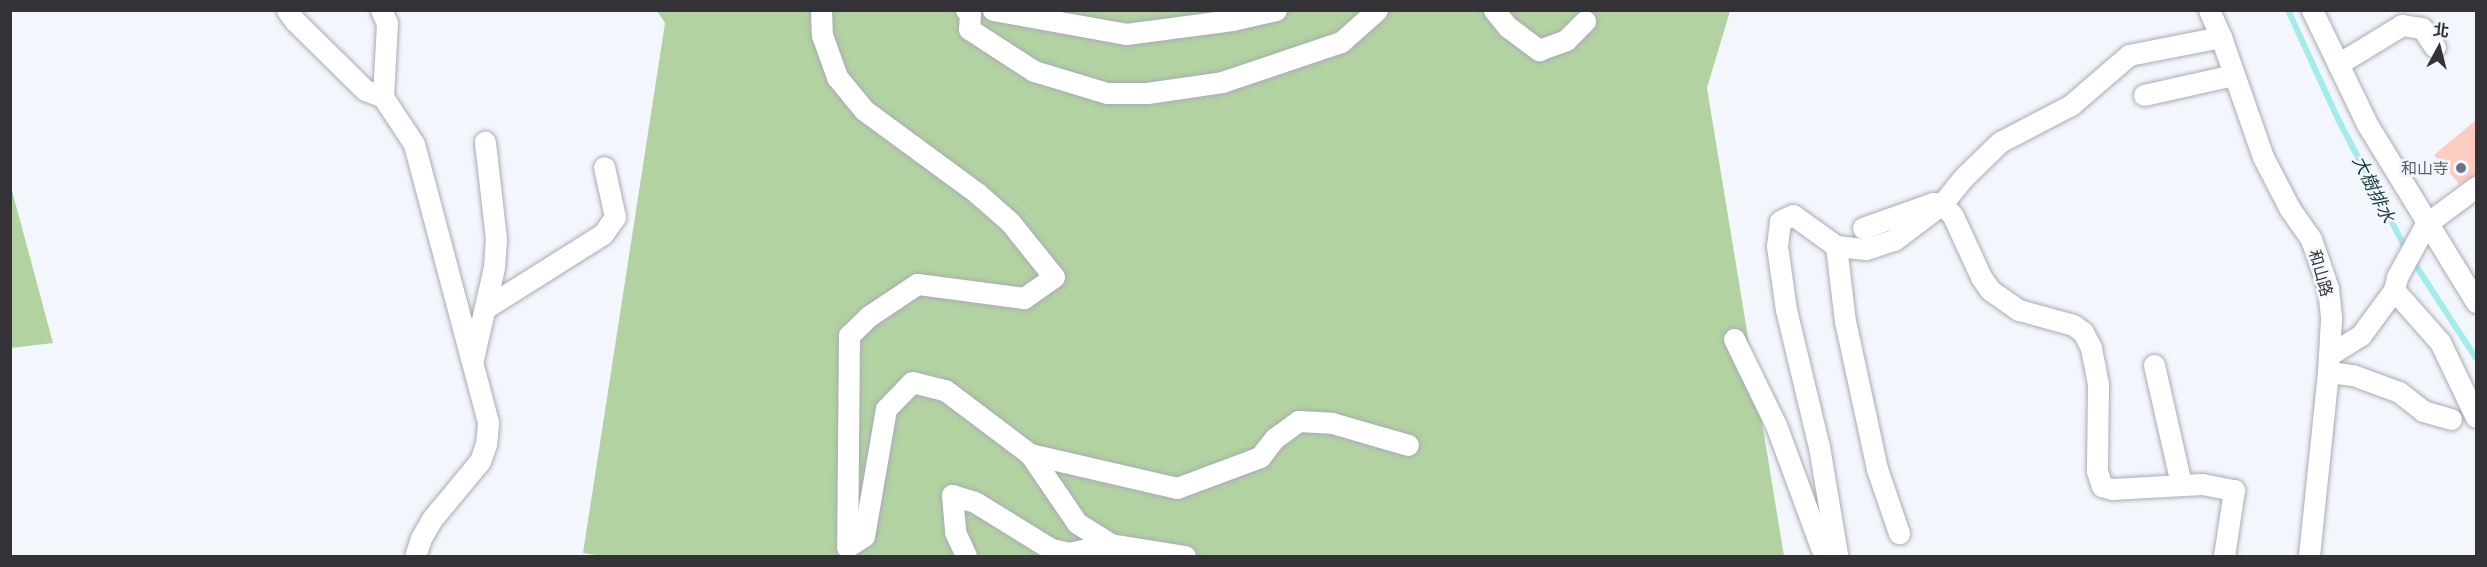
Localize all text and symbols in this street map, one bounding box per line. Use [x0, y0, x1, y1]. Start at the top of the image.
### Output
north arrow [2409, 18, 2469, 78]
text: 北 [2432, 19, 2450, 40]
water label: 大樹排水 [2349, 152, 2399, 226]
place label: 和山寺 [2401, 158, 2449, 178]
marker: 和山寺 [2454, 161, 2468, 175]
street label: 和山路 [2305, 247, 2337, 299]

